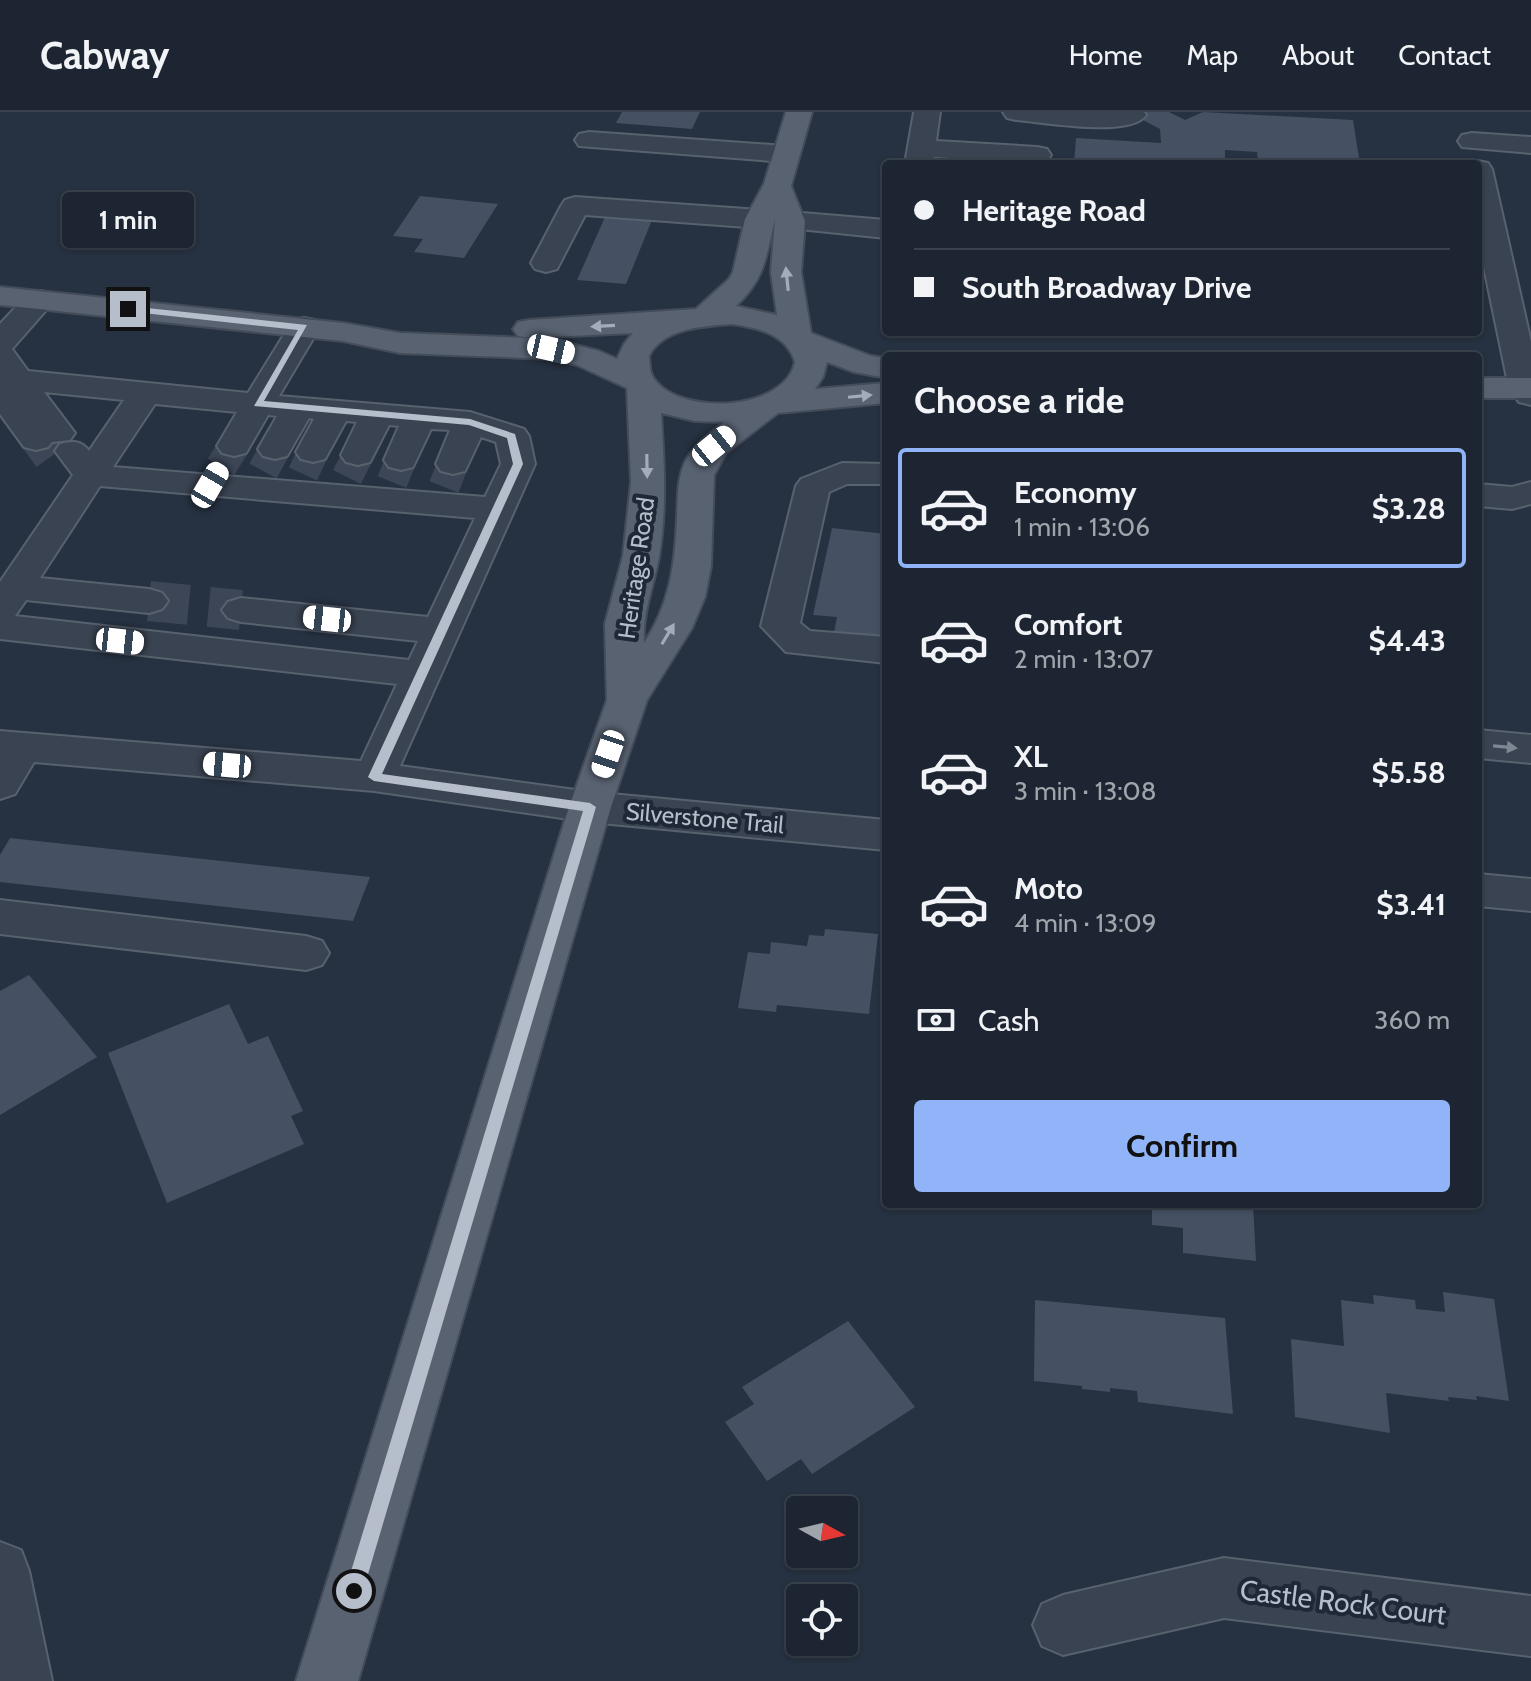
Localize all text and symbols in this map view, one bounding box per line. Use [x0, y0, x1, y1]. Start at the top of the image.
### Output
text: Cabway [40, 32, 170, 79]
text: Home [1069, 38, 1142, 72]
text: Map [1186, 38, 1238, 72]
text: About [1282, 38, 1354, 72]
text: Contact [1398, 38, 1491, 72]
text: Heritage Road [962, 192, 1146, 229]
callout: 1 min [62, 193, 194, 249]
text: 1 min [99, 204, 157, 236]
one-way arrow [780, 266, 793, 291]
text: South Broadway Drive [962, 269, 1251, 306]
route end [110, 291, 146, 327]
one-way arrow [591, 320, 616, 333]
car [525, 332, 577, 366]
text: Choose a ride [914, 378, 1124, 422]
one-way arrow [847, 389, 872, 402]
car [688, 422, 740, 470]
one-way arrow [641, 454, 654, 479]
car [188, 458, 232, 512]
icon: car [918, 472, 990, 544]
text: Economy [1014, 474, 1137, 511]
text: $3.28 [1372, 490, 1446, 527]
street label: Heritage Road [612, 495, 660, 641]
text: 1 min · 13:06 [1014, 511, 1150, 543]
icon: car [918, 604, 990, 676]
car [302, 605, 352, 633]
text: Comfort [1014, 606, 1122, 643]
text: $4.43 [1369, 622, 1446, 659]
one-way arrow [661, 623, 675, 645]
car [95, 627, 145, 655]
text: 2 min · 13:07 [1014, 643, 1153, 675]
car [589, 727, 627, 781]
icon: car [918, 736, 990, 808]
text: XL [1014, 738, 1048, 775]
one-way arrow [1492, 740, 1517, 753]
car [202, 751, 252, 779]
text: $5.58 [1372, 754, 1446, 791]
text: 3 min · 13:08 [1014, 775, 1157, 807]
street label: Silverstone Trail [625, 797, 786, 839]
icon: car [918, 868, 990, 940]
text: Moto [1014, 870, 1083, 907]
text: $3.41 [1376, 886, 1446, 923]
text: 4 min · 13:09 [1014, 907, 1156, 939]
icon: cash [914, 998, 958, 1042]
text: Cash [978, 1002, 1040, 1039]
text: 360 m [1374, 1004, 1450, 1036]
button: Confirm [914, 1100, 1450, 1192]
north arrow [786, 1496, 858, 1568]
map controls [786, 1496, 858, 1656]
street label: Castle Rock Court [1238, 1572, 1448, 1632]
route start [336, 1573, 372, 1609]
button: locate [786, 1584, 858, 1656]

